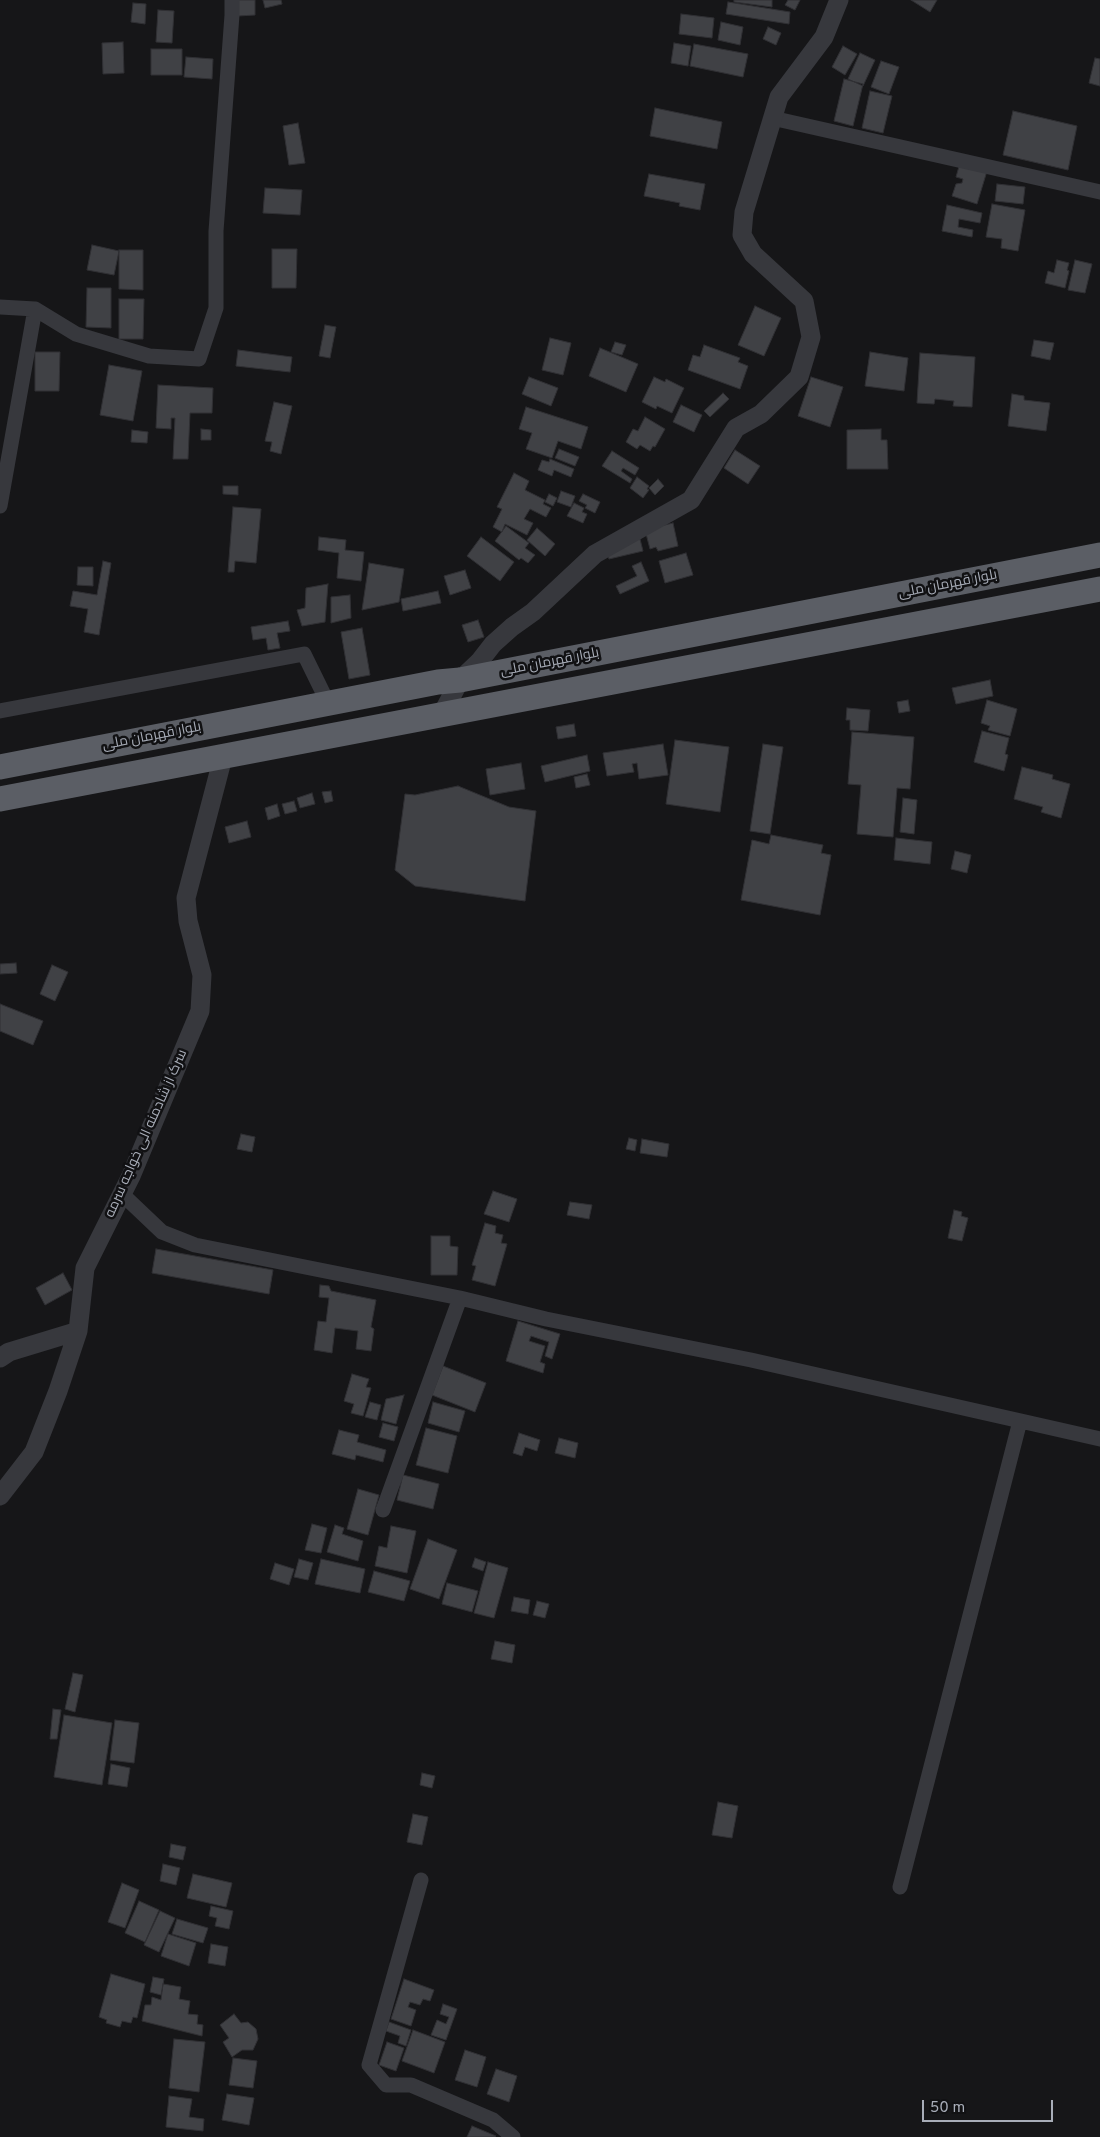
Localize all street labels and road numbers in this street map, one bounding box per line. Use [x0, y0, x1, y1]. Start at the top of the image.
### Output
street label: بلوار قهرمان ملی [897, 567, 999, 603]
street label: بلوار قهرمان ملی [499, 645, 601, 681]
street label: بلوار قهرمان ملی [101, 719, 203, 755]
street label: سرک از شادمنه الی خواجه سرمه [102, 1047, 192, 1221]

